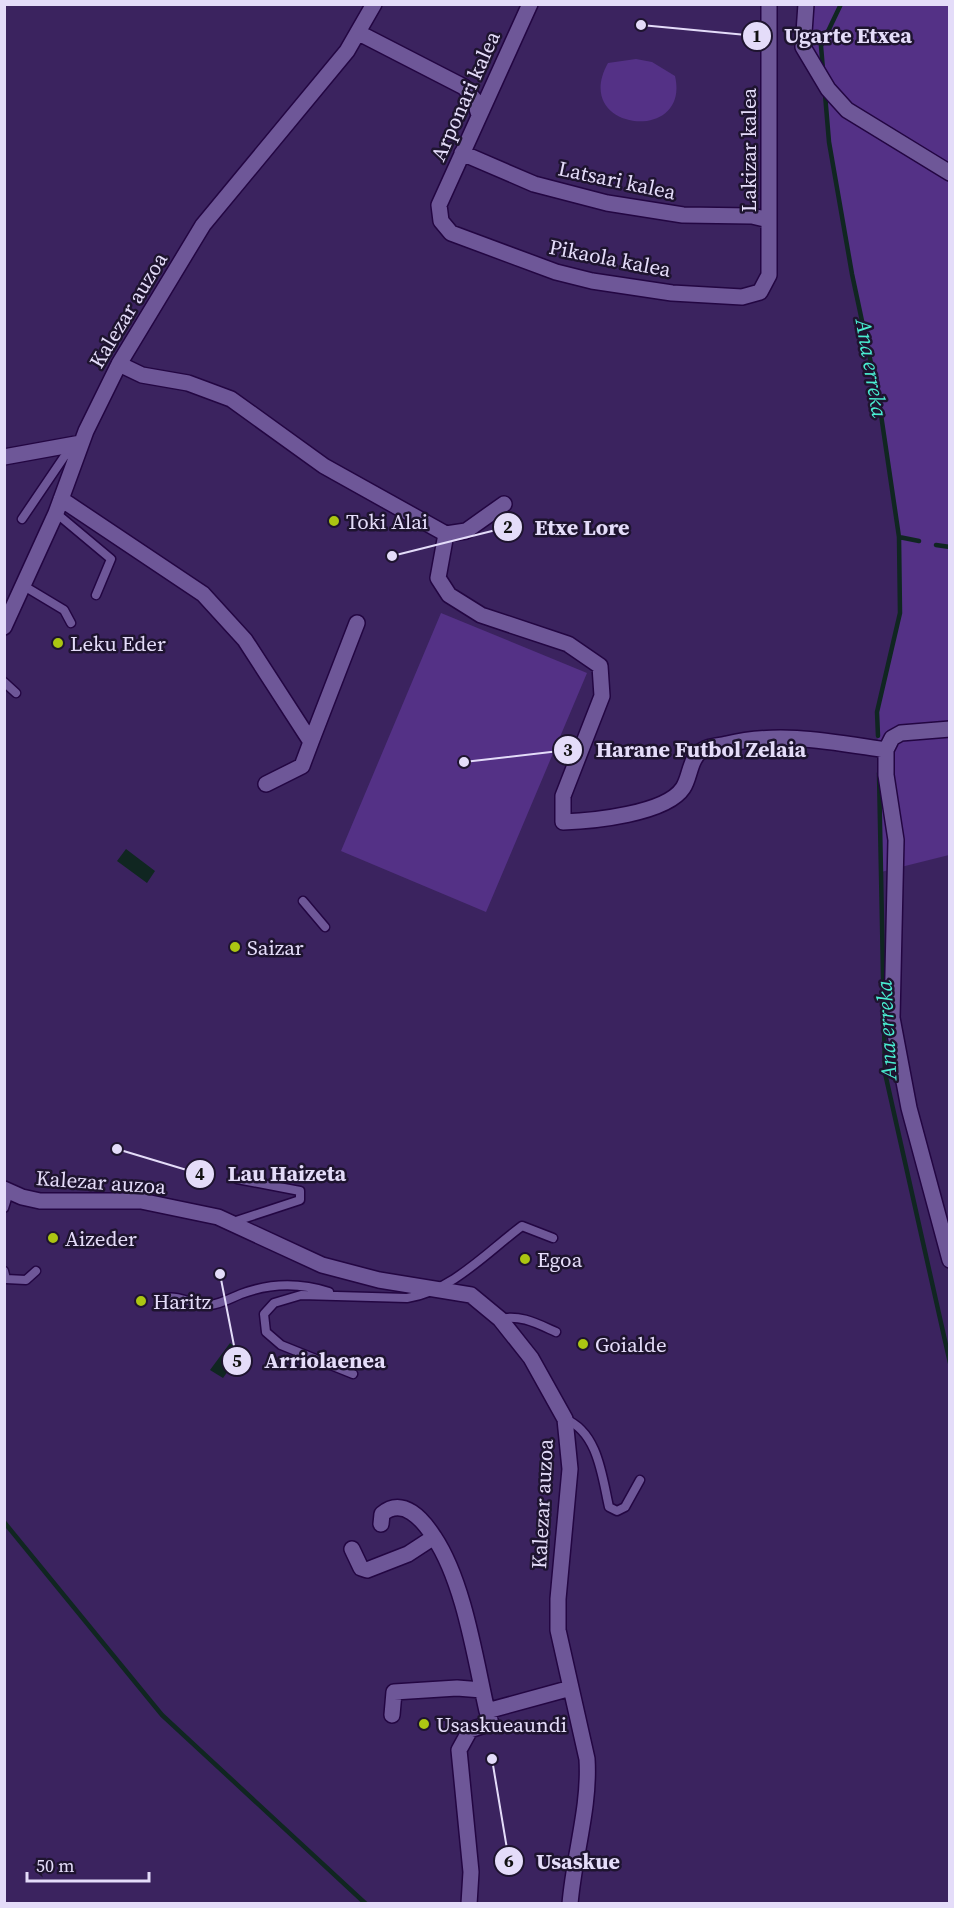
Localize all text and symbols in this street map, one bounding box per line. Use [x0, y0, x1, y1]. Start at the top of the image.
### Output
callout: Ugarte Etxea [742, 16, 924, 56]
text: Ugarte Etxea [784, 20, 912, 50]
text: 1 [752, 23, 762, 48]
street label: Arponari kalea [423, 26, 507, 166]
street label: Lakizar kalea [734, 87, 763, 212]
street label: Latsari kalea [556, 153, 679, 207]
street label: Pikaola kalea [547, 232, 674, 284]
street label: Kalezar auzoa [82, 247, 174, 373]
water label: Ana erreka [848, 314, 896, 420]
place label: Toki Alai [346, 507, 428, 536]
callout: Etxe Lore [493, 507, 642, 547]
text: Etxe Lore [534, 512, 630, 542]
marker: Toki Alai [327, 514, 341, 528]
text: 2 [503, 514, 513, 539]
place label: Leku Eder [70, 629, 166, 658]
marker: Leku Eder [51, 636, 65, 650]
callout: Harane Futbol Zelaia [553, 730, 818, 770]
text: Harane Futbol Zelaia [596, 734, 807, 764]
text: 3 [563, 737, 573, 762]
place label: Saizar [247, 933, 304, 962]
marker: Saizar [228, 940, 242, 954]
water label: Ana erreka [868, 979, 904, 1083]
callout: Lau Haizeta [185, 1154, 358, 1194]
text: Lau Haizeta [228, 1158, 347, 1188]
text: 4 [195, 1161, 205, 1186]
street label: Kalezar auzoa [35, 1163, 167, 1201]
place label: Aizeder [65, 1224, 137, 1253]
marker: Aizeder [46, 1231, 60, 1245]
place label: Egoa [537, 1245, 583, 1274]
marker: Egoa [518, 1252, 532, 1266]
place label: Haritz [153, 1287, 212, 1316]
marker: Haritz [134, 1294, 148, 1308]
place label: Goialde [595, 1330, 667, 1359]
marker: Goialde [576, 1337, 590, 1351]
callout: Arriolaenea [222, 1341, 397, 1381]
text: Arriolaenea [264, 1345, 386, 1375]
text: 5 [232, 1348, 242, 1373]
street label: Kalezar auzoa [524, 1438, 560, 1570]
place label: Usaskueaundi [436, 1710, 567, 1739]
marker: Usaskueaundi [417, 1717, 431, 1731]
callout: Usaskue [494, 1841, 632, 1881]
scale bar [27, 1845, 148, 1883]
text: Usaskue [536, 1846, 620, 1876]
text: 6 [504, 1848, 514, 1873]
text: 50 m [36, 1853, 74, 1878]

